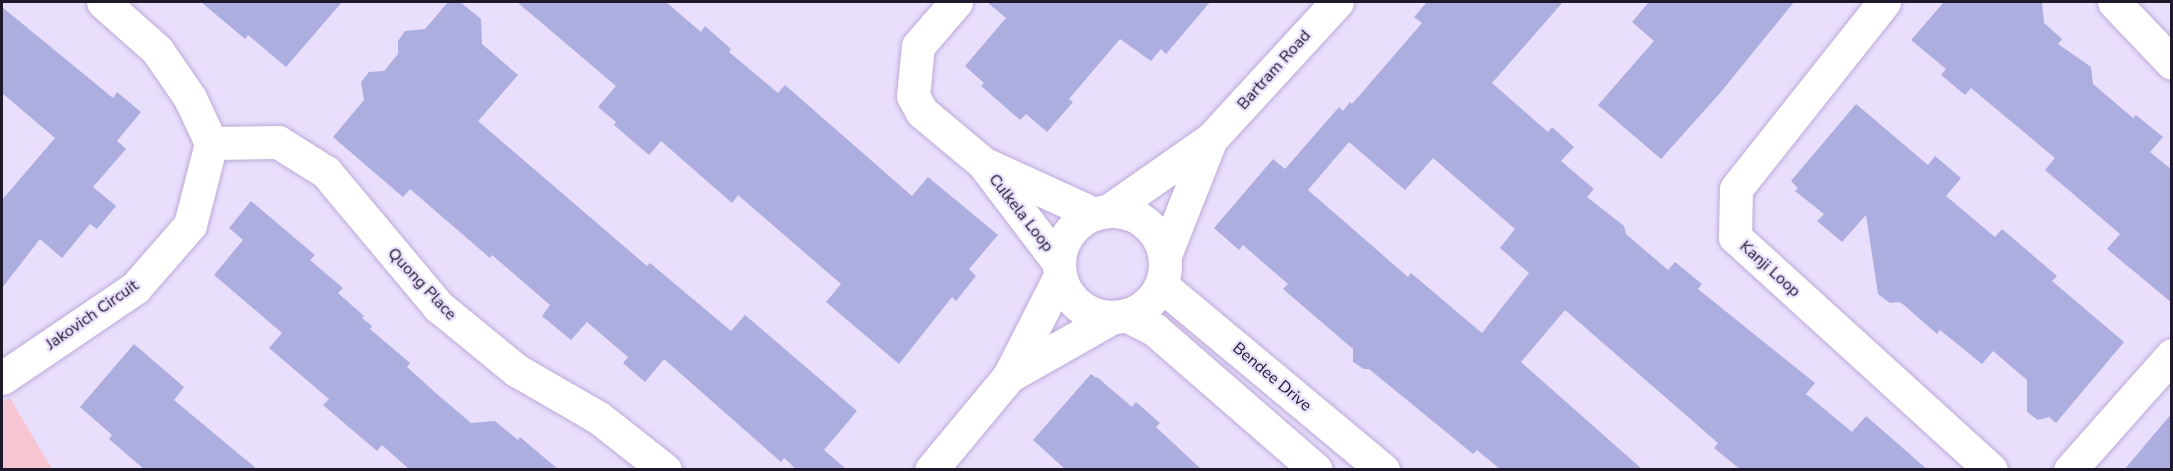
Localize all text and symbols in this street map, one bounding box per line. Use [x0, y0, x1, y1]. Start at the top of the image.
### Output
street label: Bartram Road [1233, 26, 1315, 114]
street label: Culkela Loop [985, 170, 1057, 256]
street label: Kanji Loop [1736, 237, 1804, 301]
street label: Quong Place [384, 244, 460, 324]
street label: Jakovich Circuit [42, 276, 142, 354]
street label: Bendee Drive [1229, 339, 1315, 415]

